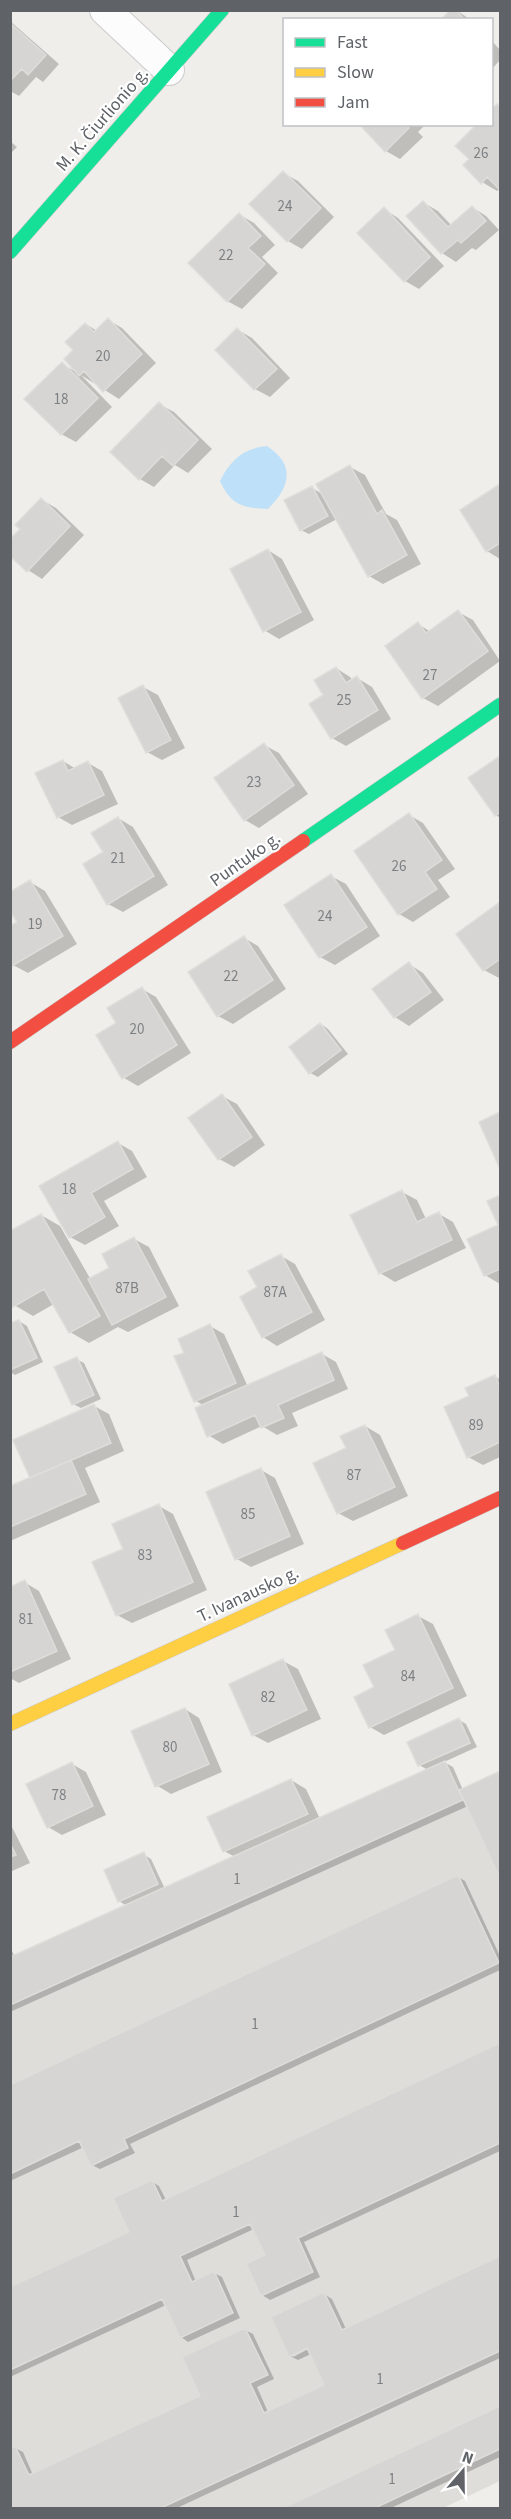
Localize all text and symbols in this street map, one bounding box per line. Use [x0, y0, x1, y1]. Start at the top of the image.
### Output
legend [283, 18, 493, 126]
text: Fast [337, 30, 368, 55]
text: Slow [337, 60, 374, 85]
street label: M. K. Čiurlionio g. [50, 62, 155, 177]
text: Jam [337, 90, 370, 115]
house number: 26 [474, 143, 488, 164]
house number: 24 [278, 196, 293, 217]
house number: 22 [219, 245, 233, 266]
house number: 20 [96, 346, 110, 367]
house number: 18 [54, 389, 68, 410]
house number: 27 [423, 665, 437, 686]
house number: 25 [337, 690, 351, 711]
house number: 23 [247, 772, 261, 793]
street label: Puntuko g. [205, 826, 286, 893]
house number: 21 [111, 848, 125, 869]
house number: 26 [392, 856, 406, 877]
house number: 24 [318, 906, 333, 927]
house number: 19 [28, 914, 42, 935]
house number: 22 [224, 966, 238, 987]
house number: 20 [130, 1019, 144, 1040]
house number: 18 [62, 1179, 76, 1200]
house number: 87B [115, 1278, 139, 1299]
house number: 87A [263, 1282, 287, 1303]
house number: 89 [469, 1415, 483, 1436]
house number: 87 [347, 1465, 361, 1486]
house number: 85 [241, 1504, 255, 1525]
house number: 83 [138, 1545, 152, 1566]
street label: T. Ivanausko g. [193, 1560, 303, 1629]
house number: 81 [19, 1609, 33, 1630]
house number: 84 [401, 1666, 416, 1687]
house number: 82 [261, 1687, 275, 1708]
house number: 80 [163, 1737, 177, 1758]
house number: 78 [52, 1785, 66, 1806]
house number: 1 [233, 1869, 241, 1890]
house number: 1 [251, 2014, 259, 2035]
house number: 1 [232, 2202, 240, 2223]
house number: 1 [376, 2369, 384, 2390]
north arrow [433, 2441, 493, 2501]
text: N [459, 2446, 477, 2470]
house number: 1 [388, 2469, 396, 2490]

